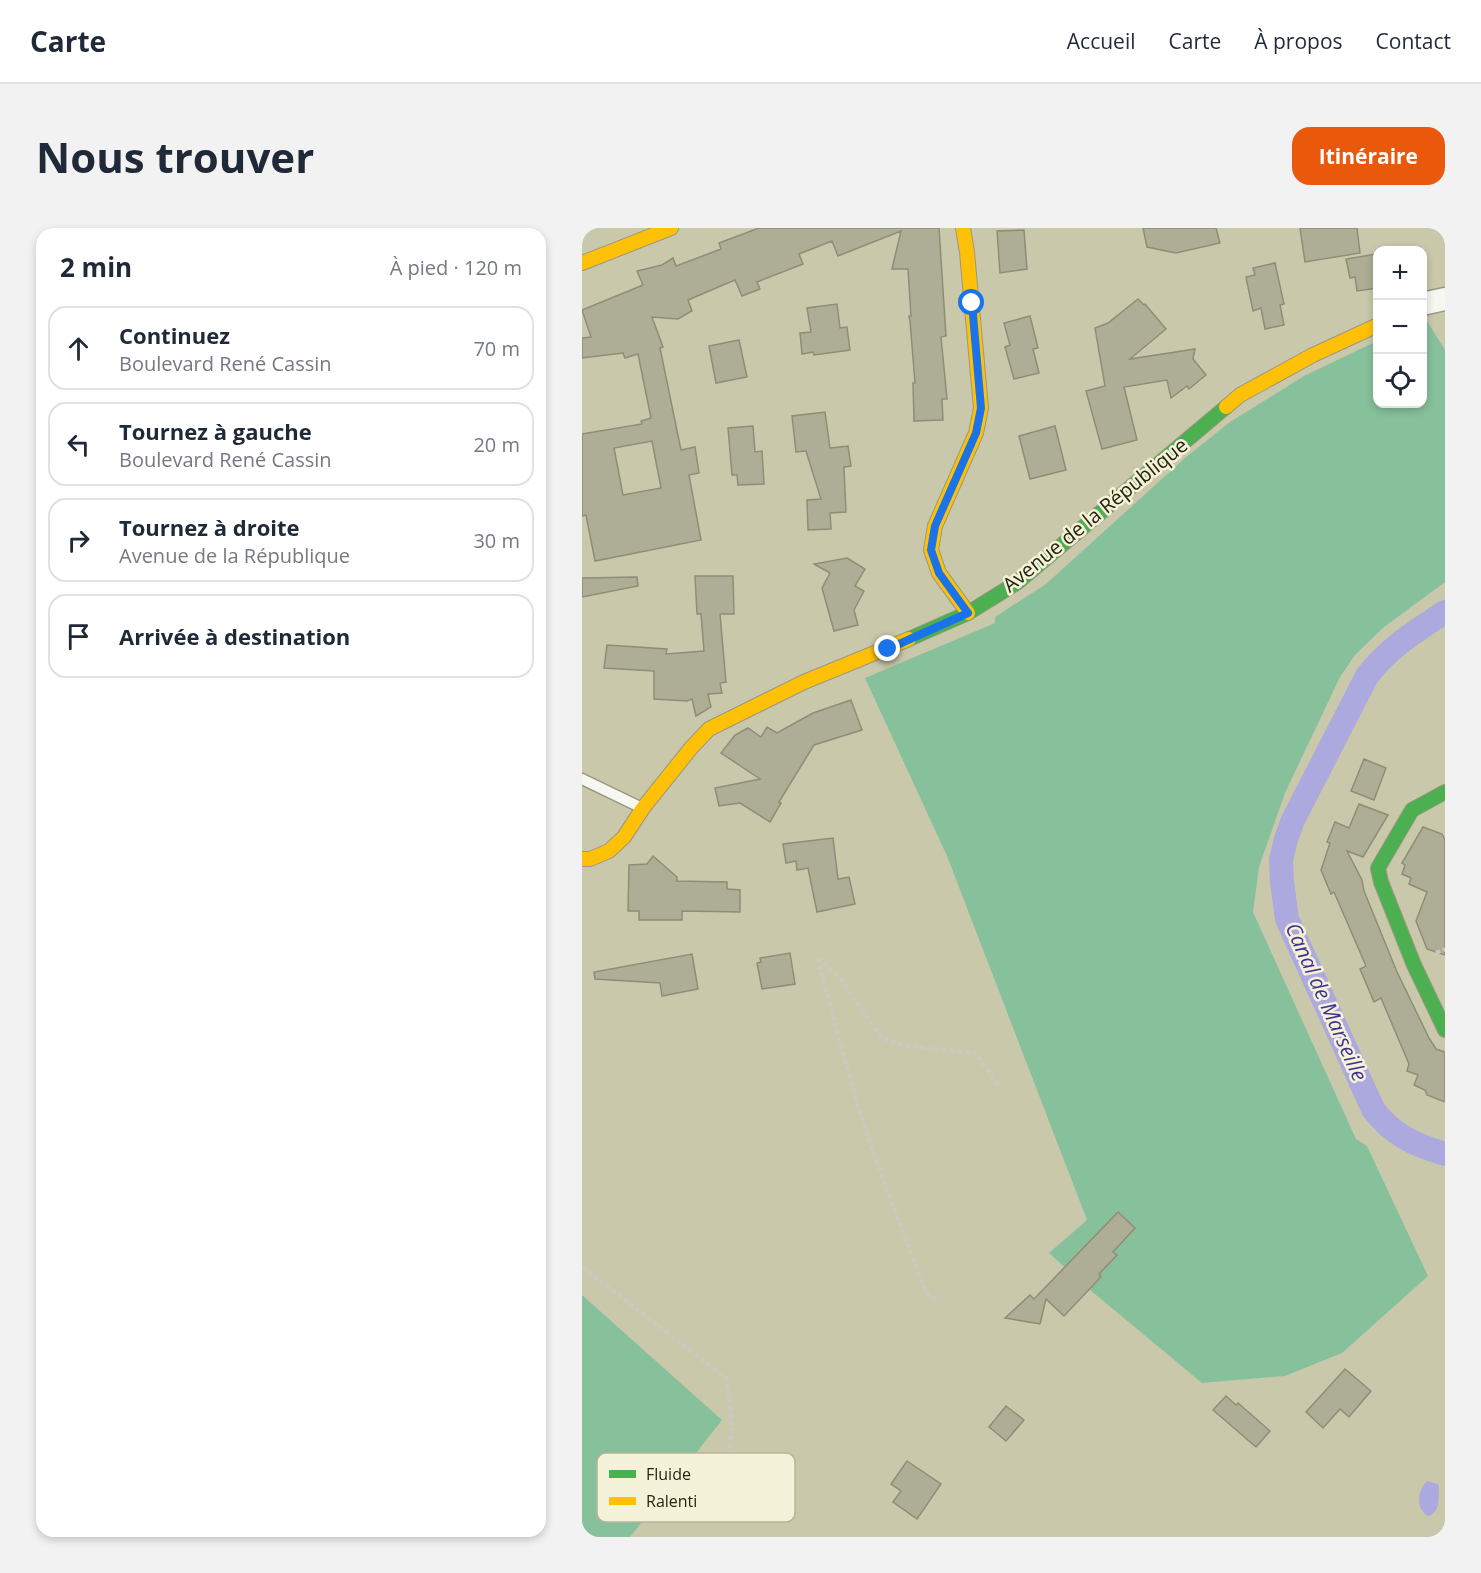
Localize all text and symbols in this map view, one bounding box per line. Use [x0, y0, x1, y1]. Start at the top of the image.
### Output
text: Carte [30, 22, 106, 60]
text: Accueil [1067, 27, 1135, 55]
text: Carte [1168, 27, 1221, 55]
text: À propos [1254, 27, 1343, 55]
text: Contact [1376, 27, 1451, 55]
button: Itinéraire [1292, 127, 1445, 185]
text: Nous trouver [36, 128, 314, 185]
map controls [1373, 246, 1427, 408]
button: + [1373, 246, 1427, 300]
text: 2 min [60, 249, 132, 285]
text: À pied · 120 m [390, 254, 522, 281]
route start [958, 289, 984, 315]
button: − [1373, 300, 1427, 354]
text: Continuez [119, 320, 230, 350]
icon: ahead [62, 332, 95, 365]
text: 70 m [473, 335, 520, 362]
text: Boulevard René Cassin [119, 350, 332, 377]
button: locate [1373, 354, 1427, 408]
text: Tournez à gauche [119, 416, 312, 446]
icon: left [62, 428, 95, 461]
text: 20 m [473, 431, 520, 458]
street label: Avenue de la République [996, 431, 1193, 598]
text: Boulevard René Cassin [119, 446, 332, 473]
text: Tournez à droite [119, 512, 300, 542]
icon: right [62, 524, 95, 557]
text: 30 m [473, 527, 520, 554]
text: Avenue de la République [119, 542, 350, 569]
icon: arrive [62, 620, 95, 653]
text: Arrivée à destination [119, 621, 350, 651]
route end [874, 635, 900, 661]
water label: Canal de Marseille [1279, 918, 1374, 1085]
legend [597, 1453, 795, 1522]
text: Fluide [646, 1463, 691, 1485]
text: Ralenti [646, 1490, 697, 1512]

